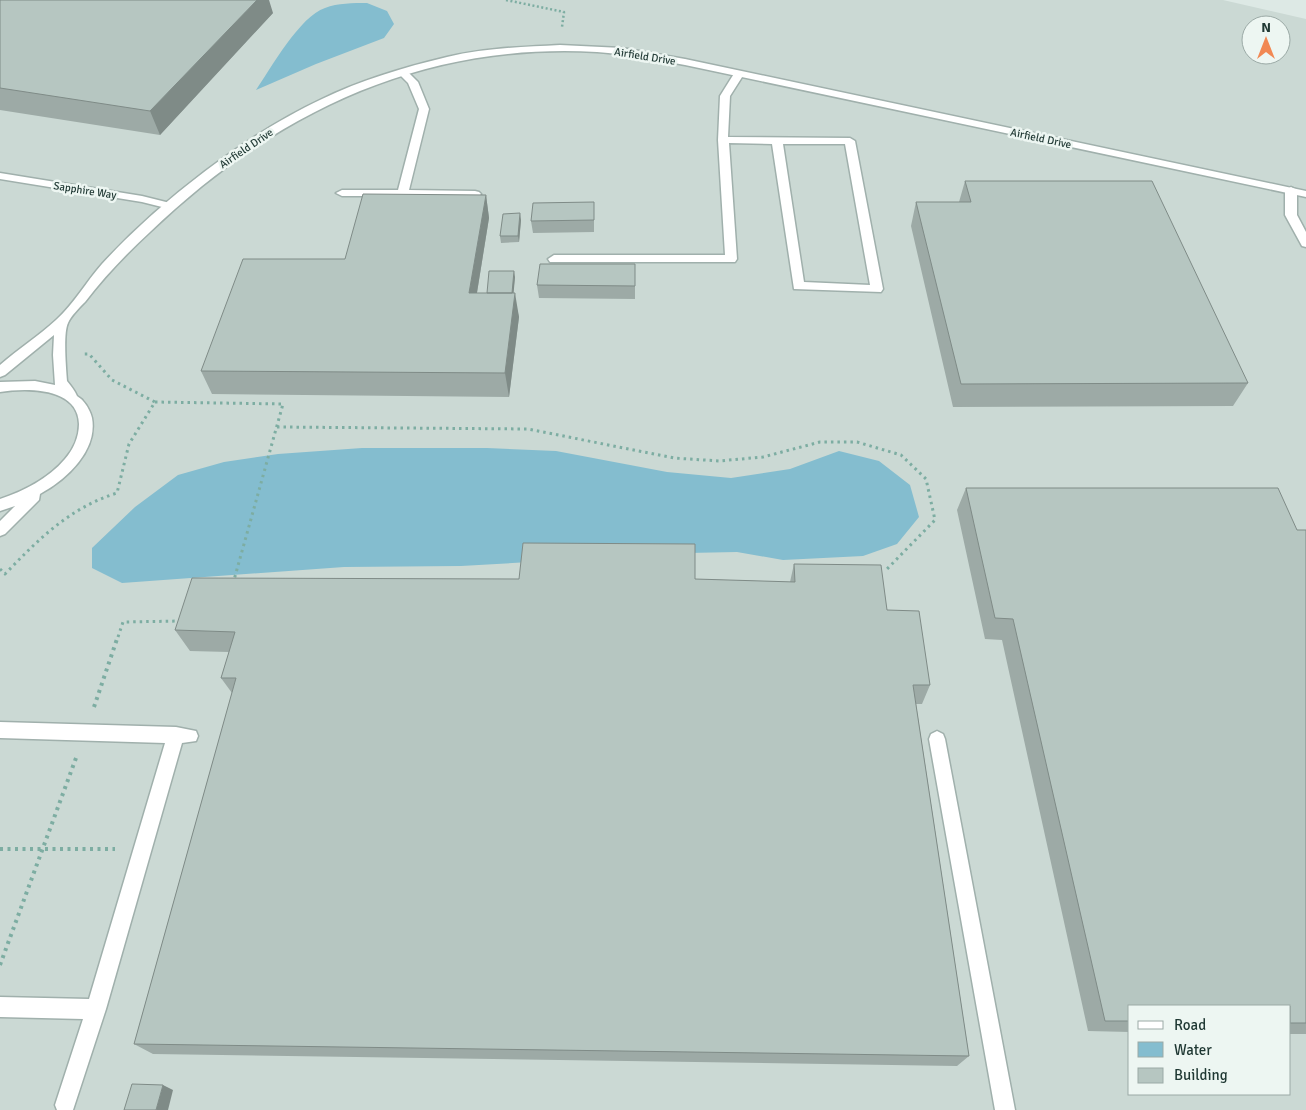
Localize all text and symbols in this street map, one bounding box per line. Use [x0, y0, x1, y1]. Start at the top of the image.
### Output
north arrow [1241, 15, 1291, 65]
text: N [1261, 19, 1271, 36]
street label: Airfield Drive [613, 45, 677, 68]
street label: Airfield Drive [217, 126, 276, 171]
street label: Airfield Drive [1009, 126, 1073, 151]
street label: Sapphire Way [52, 179, 118, 202]
legend [1128, 1005, 1291, 1095]
text: Road [1174, 1016, 1206, 1034]
text: Water [1174, 1041, 1212, 1059]
text: Building [1174, 1066, 1228, 1084]

